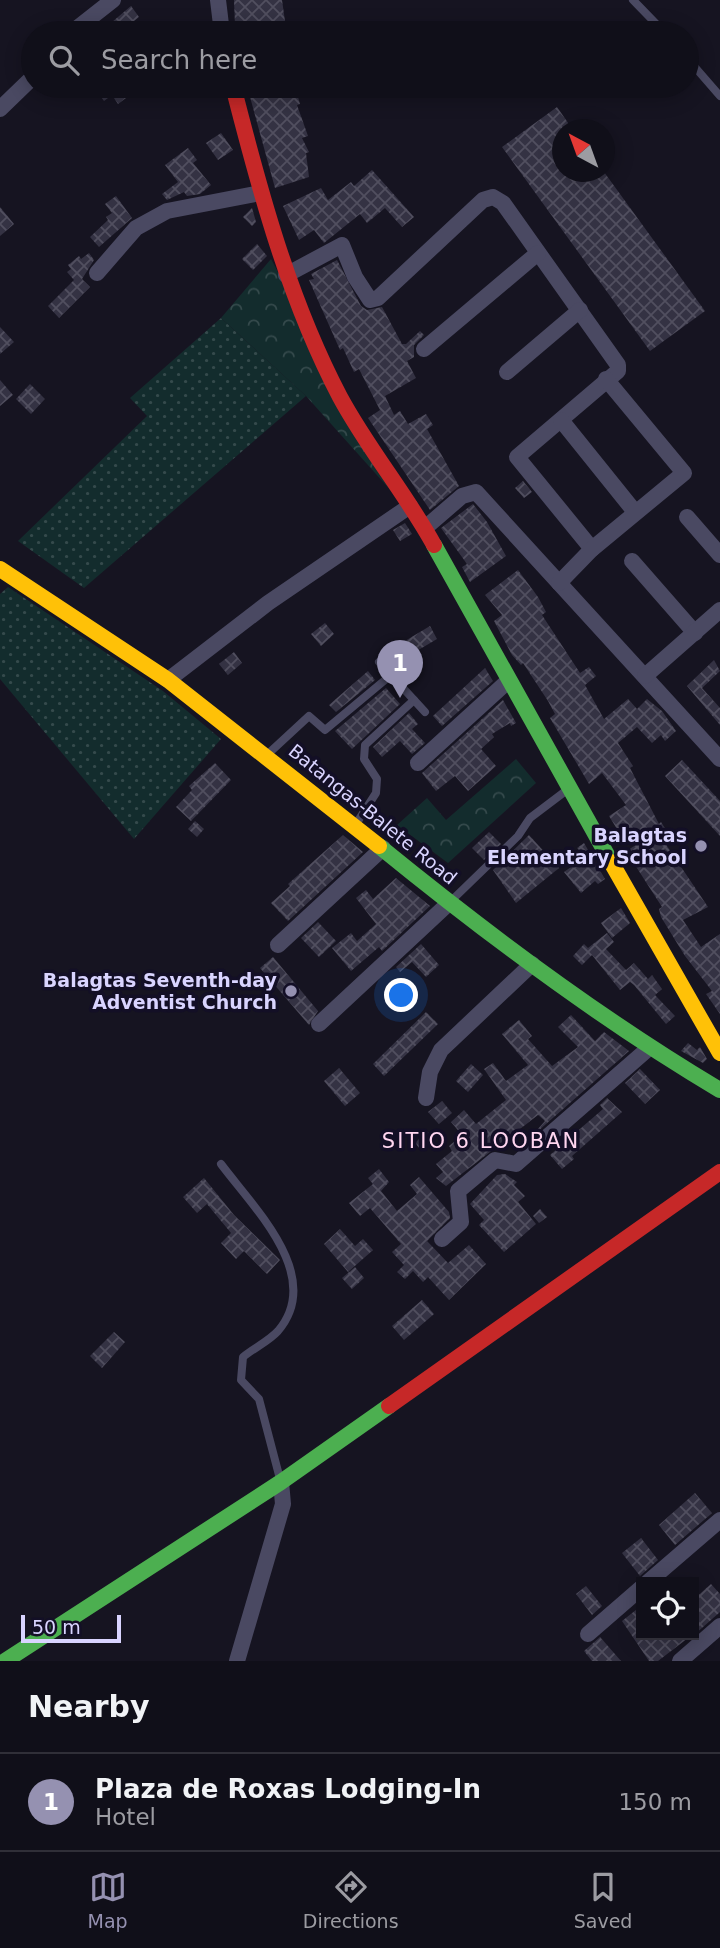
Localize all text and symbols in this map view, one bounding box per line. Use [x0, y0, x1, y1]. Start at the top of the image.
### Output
search box [21, 21, 699, 98]
icon: search [45, 41, 83, 79]
text: Search here [101, 45, 257, 75]
north arrow [552, 119, 615, 182]
pin: 1 [377, 640, 423, 698]
street label: Batangas-Balete Road [284, 739, 462, 889]
place label: Balagtas Elementary School [487, 824, 687, 868]
marker: Balagtas Elementary School [693, 838, 709, 854]
place label: Balagtas Seventh-day Adventist Church [43, 969, 278, 1013]
your location [384, 978, 418, 1012]
marker: Balagtas Seventh-day Adventist Church [283, 983, 299, 999]
district label: SITIO 6 LOOBAN [382, 1129, 580, 1153]
map controls [636, 1577, 699, 1640]
button: locate [636, 1577, 699, 1640]
scale bar [21, 1612, 121, 1644]
text: 50 m [32, 1616, 81, 1638]
text: Nearby [28, 1689, 150, 1724]
text: Plaza de Roxas Lodging-In [95, 1774, 481, 1804]
text: 1 [43, 1789, 59, 1815]
text: 150 m [618, 1789, 692, 1815]
text: Hotel [95, 1804, 156, 1830]
tab: Map [88, 1868, 128, 1932]
tab: Directions [303, 1868, 399, 1932]
tab: Saved [574, 1868, 632, 1932]

